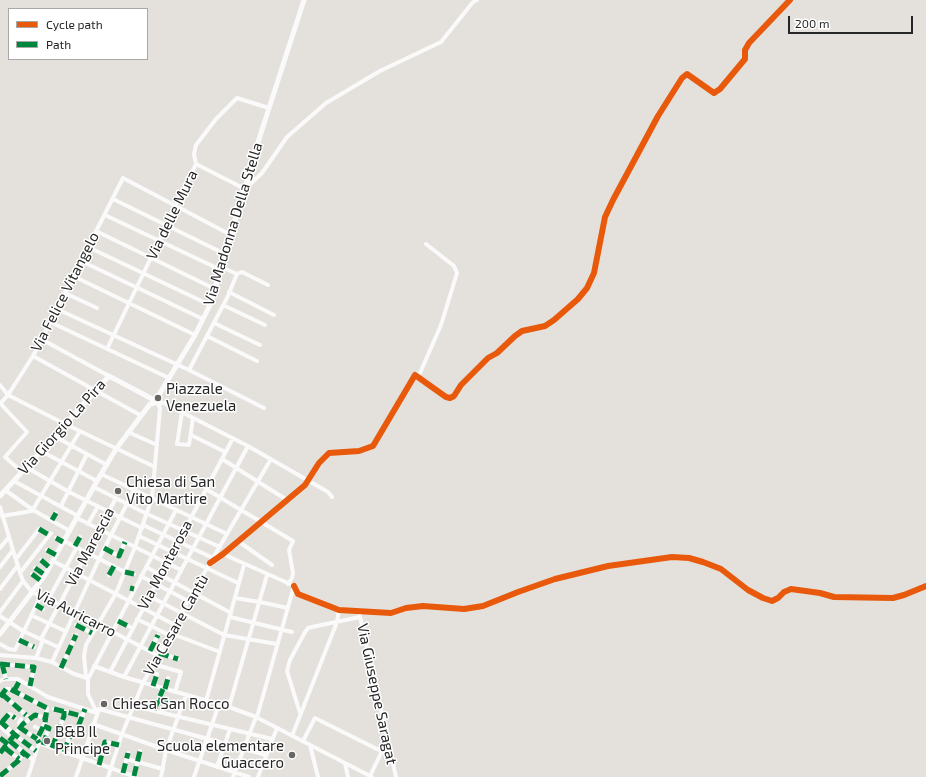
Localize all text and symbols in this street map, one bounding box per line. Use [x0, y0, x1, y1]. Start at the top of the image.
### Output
legend [8, 8, 148, 60]
scale bar [790, 8, 915, 34]
text: 200 m [795, 16, 829, 30]
text: Cycle path [46, 17, 103, 31]
text: Path [46, 37, 71, 51]
street label: Via Madonna Della Stella [200, 140, 266, 308]
street label: Via delle Mura [143, 167, 201, 263]
street label: Via Felice Vitangelo [27, 229, 103, 355]
street label: Via Giorgio La Pira [14, 376, 110, 478]
place label: Piazzale Venezuela [166, 380, 236, 415]
marker: Piazzale Venezuela [153, 393, 163, 403]
place label: Chiesa di San Vito Martire [126, 473, 215, 508]
marker: Chiesa di San Vito Martire [113, 486, 123, 496]
street label: Via Marescia [62, 505, 118, 589]
street label: Via Monterosa [134, 517, 196, 613]
street label: Via Cesare Cantù [140, 571, 212, 679]
street label: Via Auricarro [33, 585, 119, 641]
street label: Via Giuseppe Saragat [353, 622, 401, 766]
place label: Chiesa San Rocco [112, 695, 230, 713]
marker: Chiesa San Rocco [99, 699, 109, 709]
place label: B&B Il Principe [55, 723, 110, 758]
marker: B&B Il Principe [42, 736, 52, 746]
place label: Scuola elementare Guaccero [157, 737, 284, 772]
marker: Scuola elementare Guaccero [287, 750, 297, 760]

